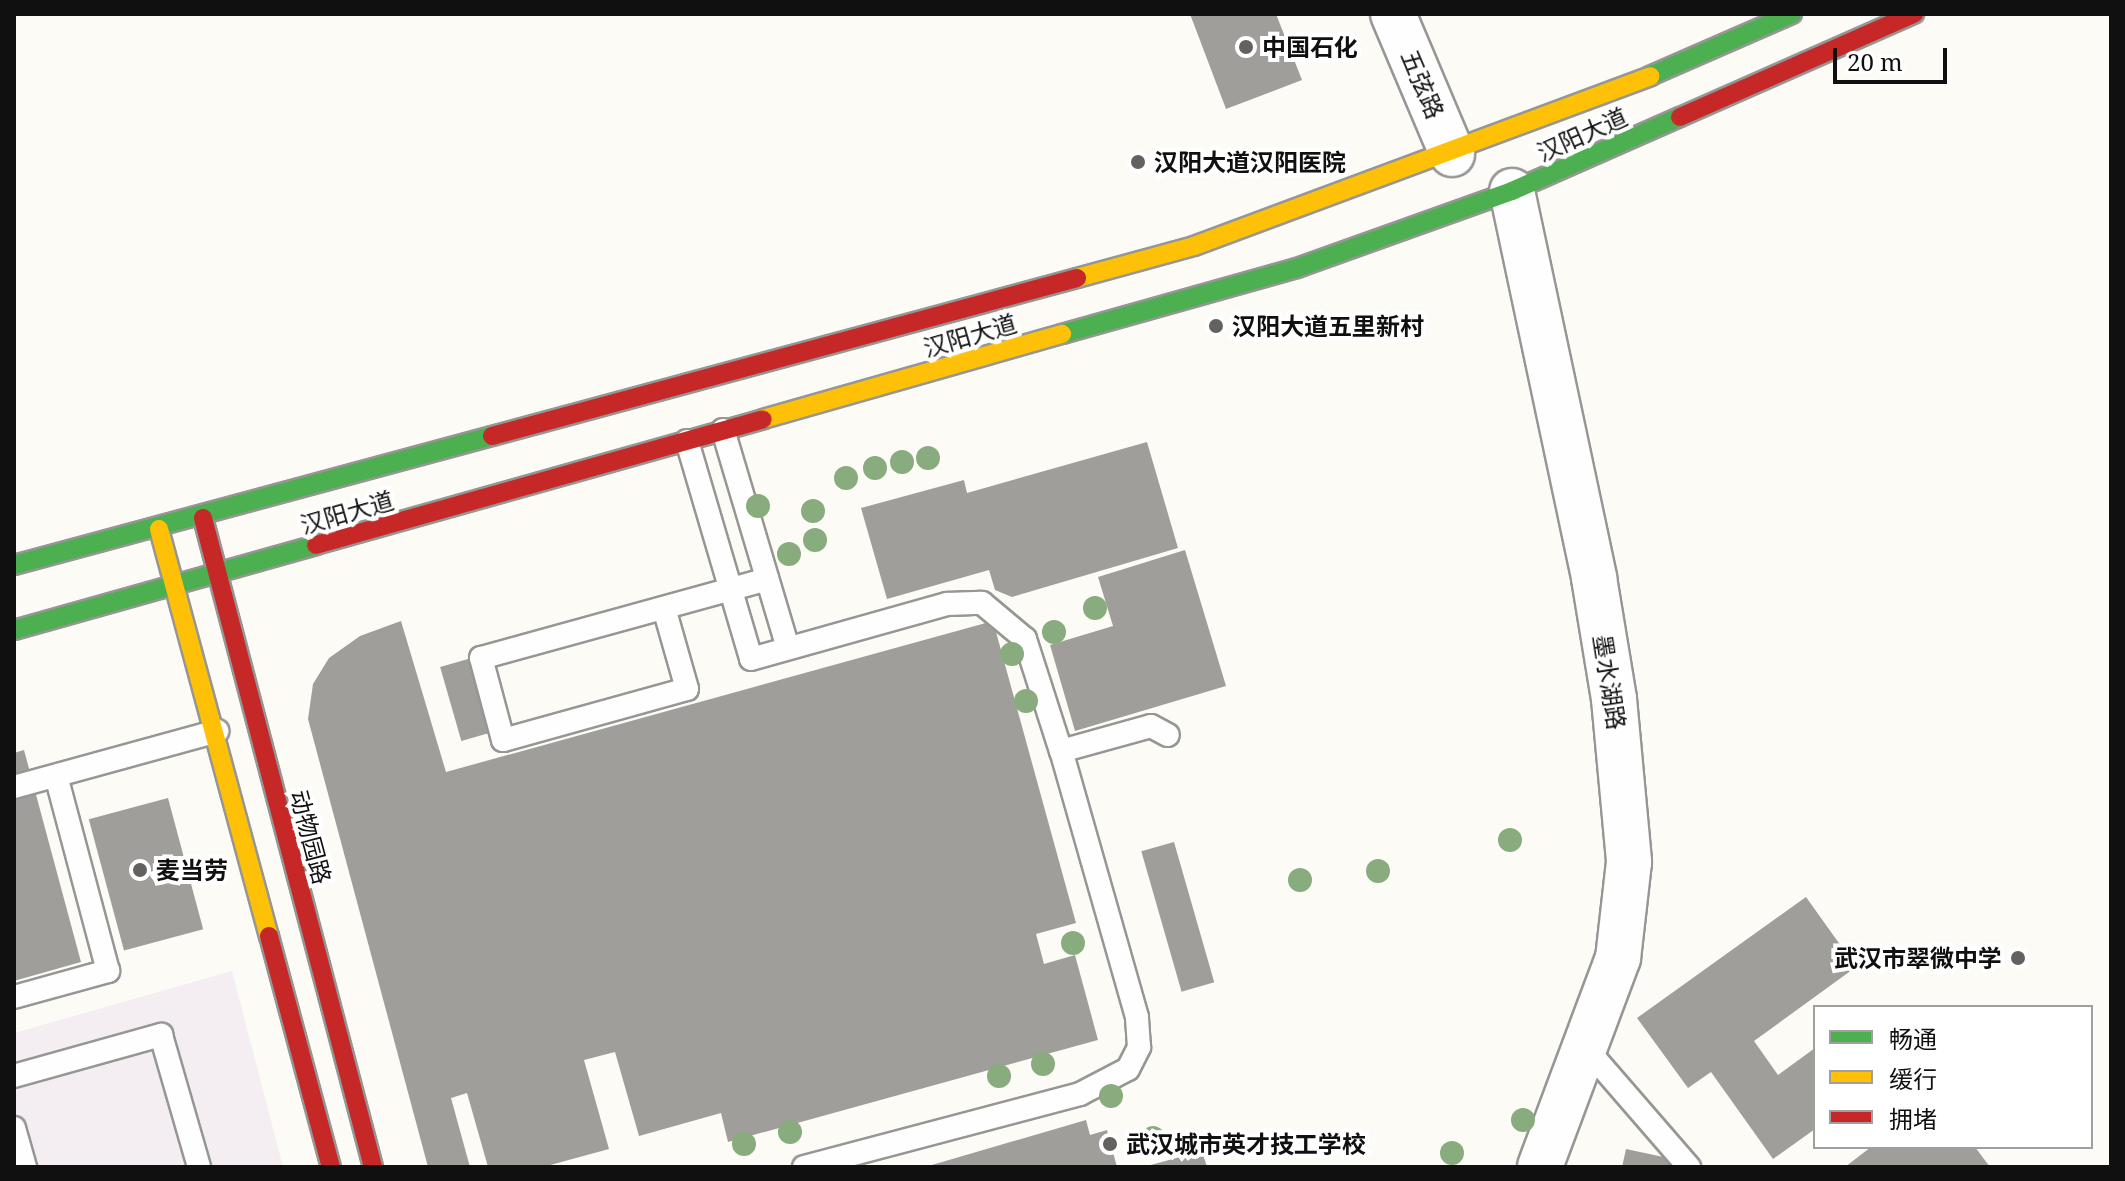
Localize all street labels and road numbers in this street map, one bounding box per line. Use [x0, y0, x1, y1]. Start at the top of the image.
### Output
street label: 五弦路 [1396, 45, 1450, 123]
street label: 汉阳大道 [1532, 101, 1632, 167]
street label: 汉阳大道 [920, 308, 1020, 362]
street label: 汉阳大道 [297, 485, 397, 539]
street label: 墨水湖路 [1588, 632, 1632, 732]
street label: 动物园路 [285, 787, 337, 887]

